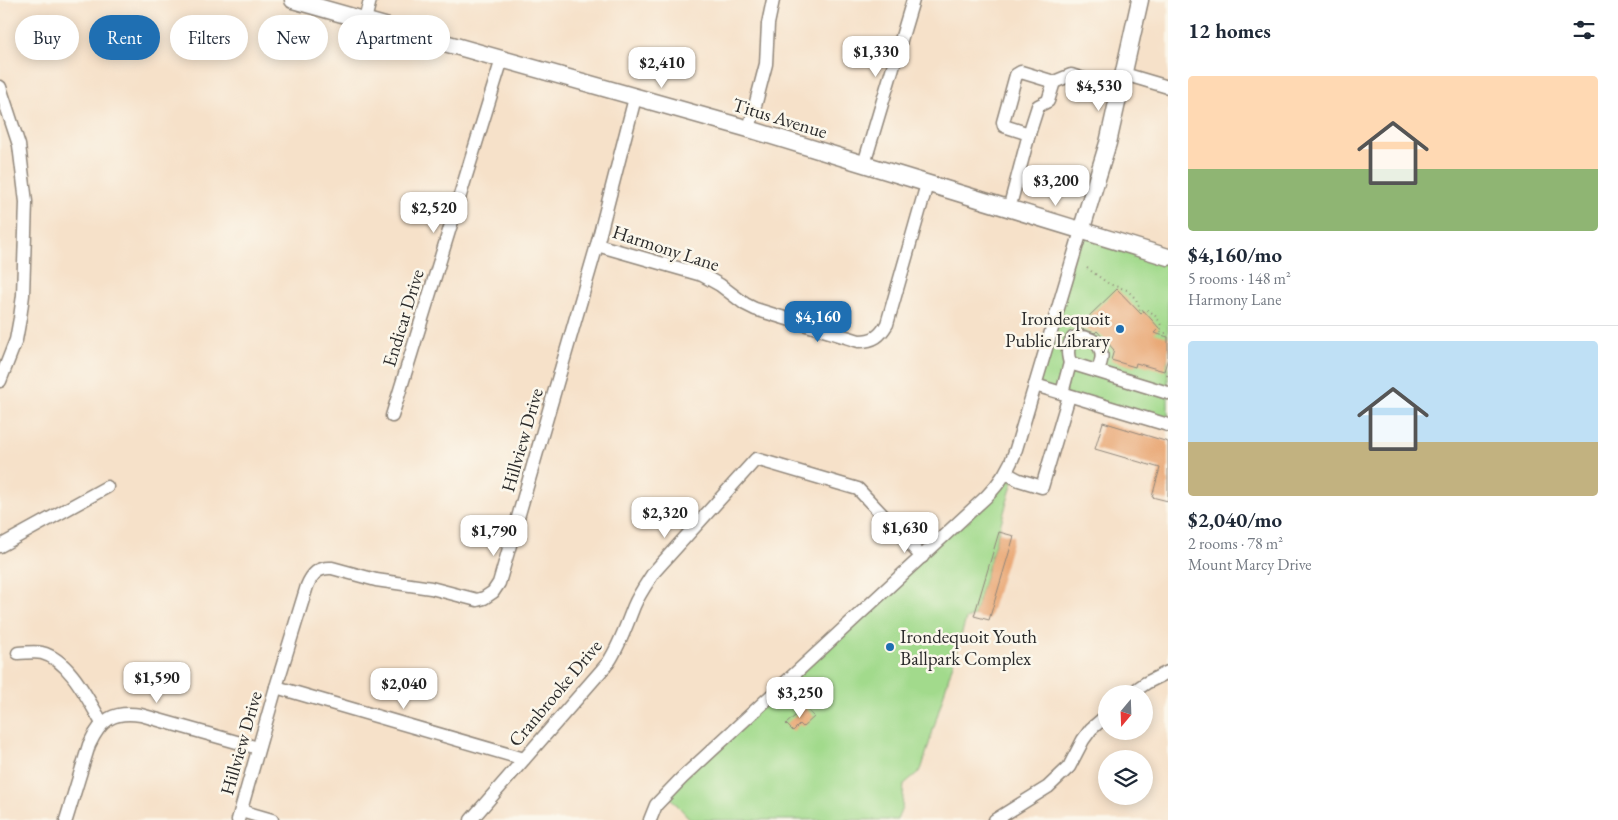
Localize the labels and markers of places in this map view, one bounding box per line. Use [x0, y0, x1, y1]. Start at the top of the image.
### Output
pin: $1,330 [835, 36, 917, 78]
pin: $2,410 [621, 46, 703, 89]
pin: $4,530 [1058, 70, 1140, 112]
pin: $3,200 [1015, 164, 1097, 207]
pin: $2,520 [393, 192, 475, 234]
pin: $4,160 [777, 300, 859, 343]
place label: Irondequoit Public Library [1005, 306, 1111, 353]
marker: Irondequoit Public Library [1114, 323, 1126, 335]
pin: $2,320 [624, 496, 706, 539]
pin: $1,630 [864, 512, 946, 554]
pin: $1,790 [453, 514, 535, 557]
place label: Irondequoit Youth Ballpark Complex [900, 624, 1037, 671]
marker: Irondequoit Youth Ballpark Complex [884, 641, 896, 653]
pin: $1,590 [116, 662, 198, 704]
pin: $2,040 [363, 668, 445, 710]
pin: $3,250 [759, 676, 841, 719]

